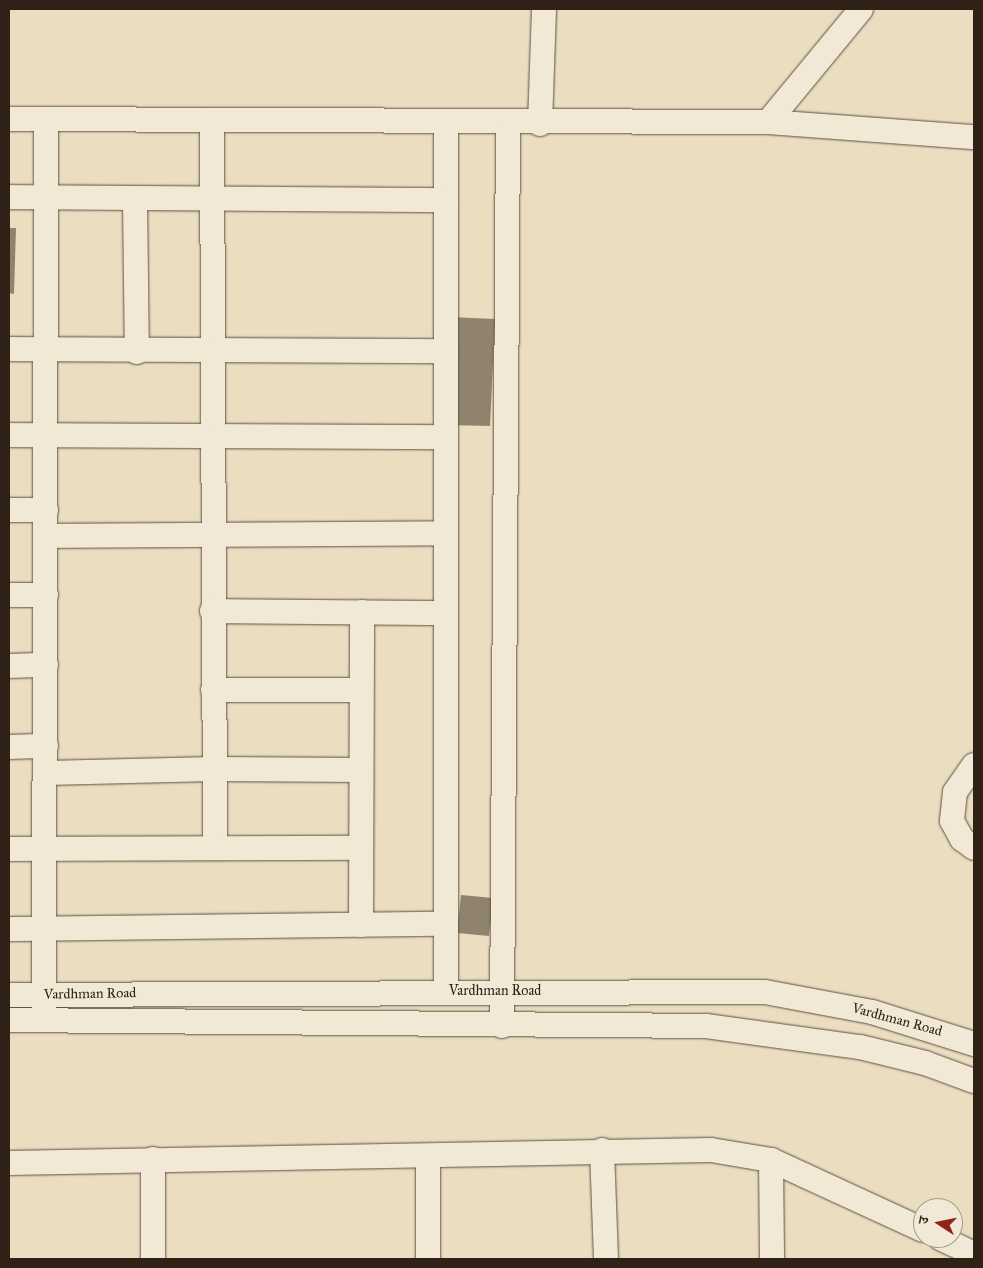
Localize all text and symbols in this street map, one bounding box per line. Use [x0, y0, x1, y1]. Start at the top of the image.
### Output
street label: Vardhman Road [449, 983, 541, 999]
street label: Vardhman Road [44, 985, 136, 1003]
street label: Vardhman Road [850, 1000, 944, 1040]
north arrow [913, 1198, 963, 1248]
text: उ [915, 1215, 933, 1225]

